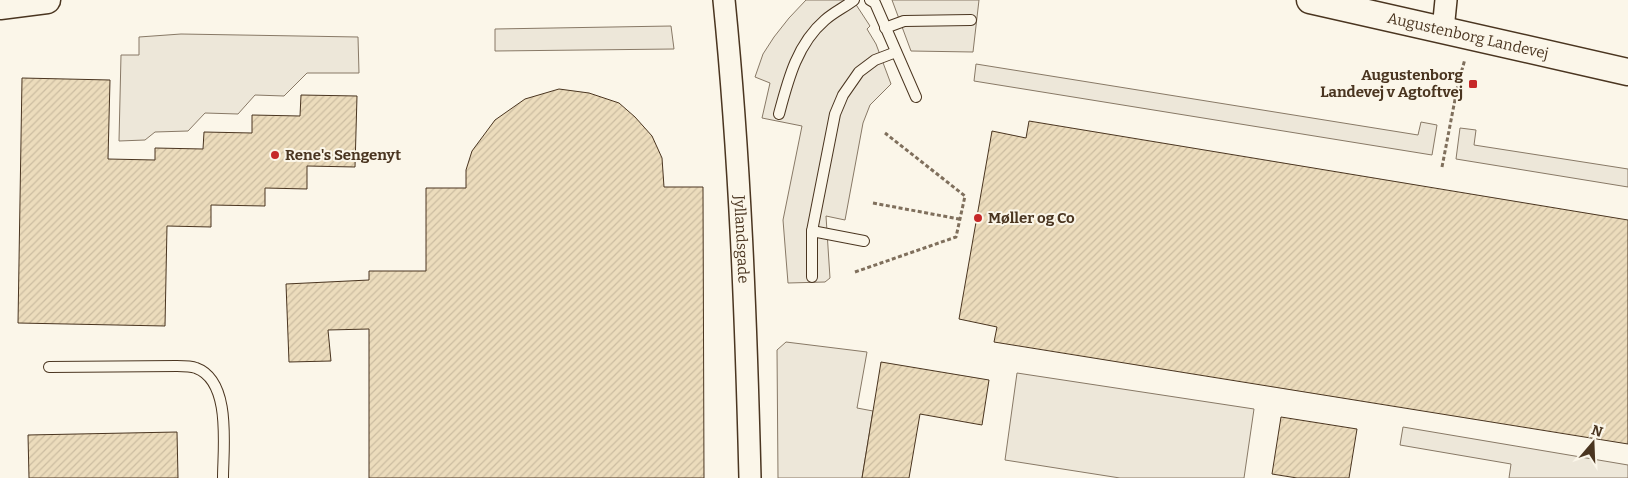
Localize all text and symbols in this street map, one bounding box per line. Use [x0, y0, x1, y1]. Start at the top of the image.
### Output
street label: Augustenborg Landevej [1386, 9, 1550, 63]
place label: Augustenborg Landevej v Agtoftvej [1320, 66, 1463, 101]
marker: Augustenborg Landevej v Agtoftvej [1467, 78, 1479, 90]
place label: Rene's Sengenyt [285, 146, 401, 164]
marker: Rene's Sengenyt [269, 149, 281, 161]
street label: Jyllandsgade [730, 194, 753, 284]
place label: Møller og Co [988, 209, 1075, 227]
marker: Møller og Co [972, 212, 984, 224]
north arrow [1568, 418, 1618, 468]
text: N [1589, 421, 1605, 441]

